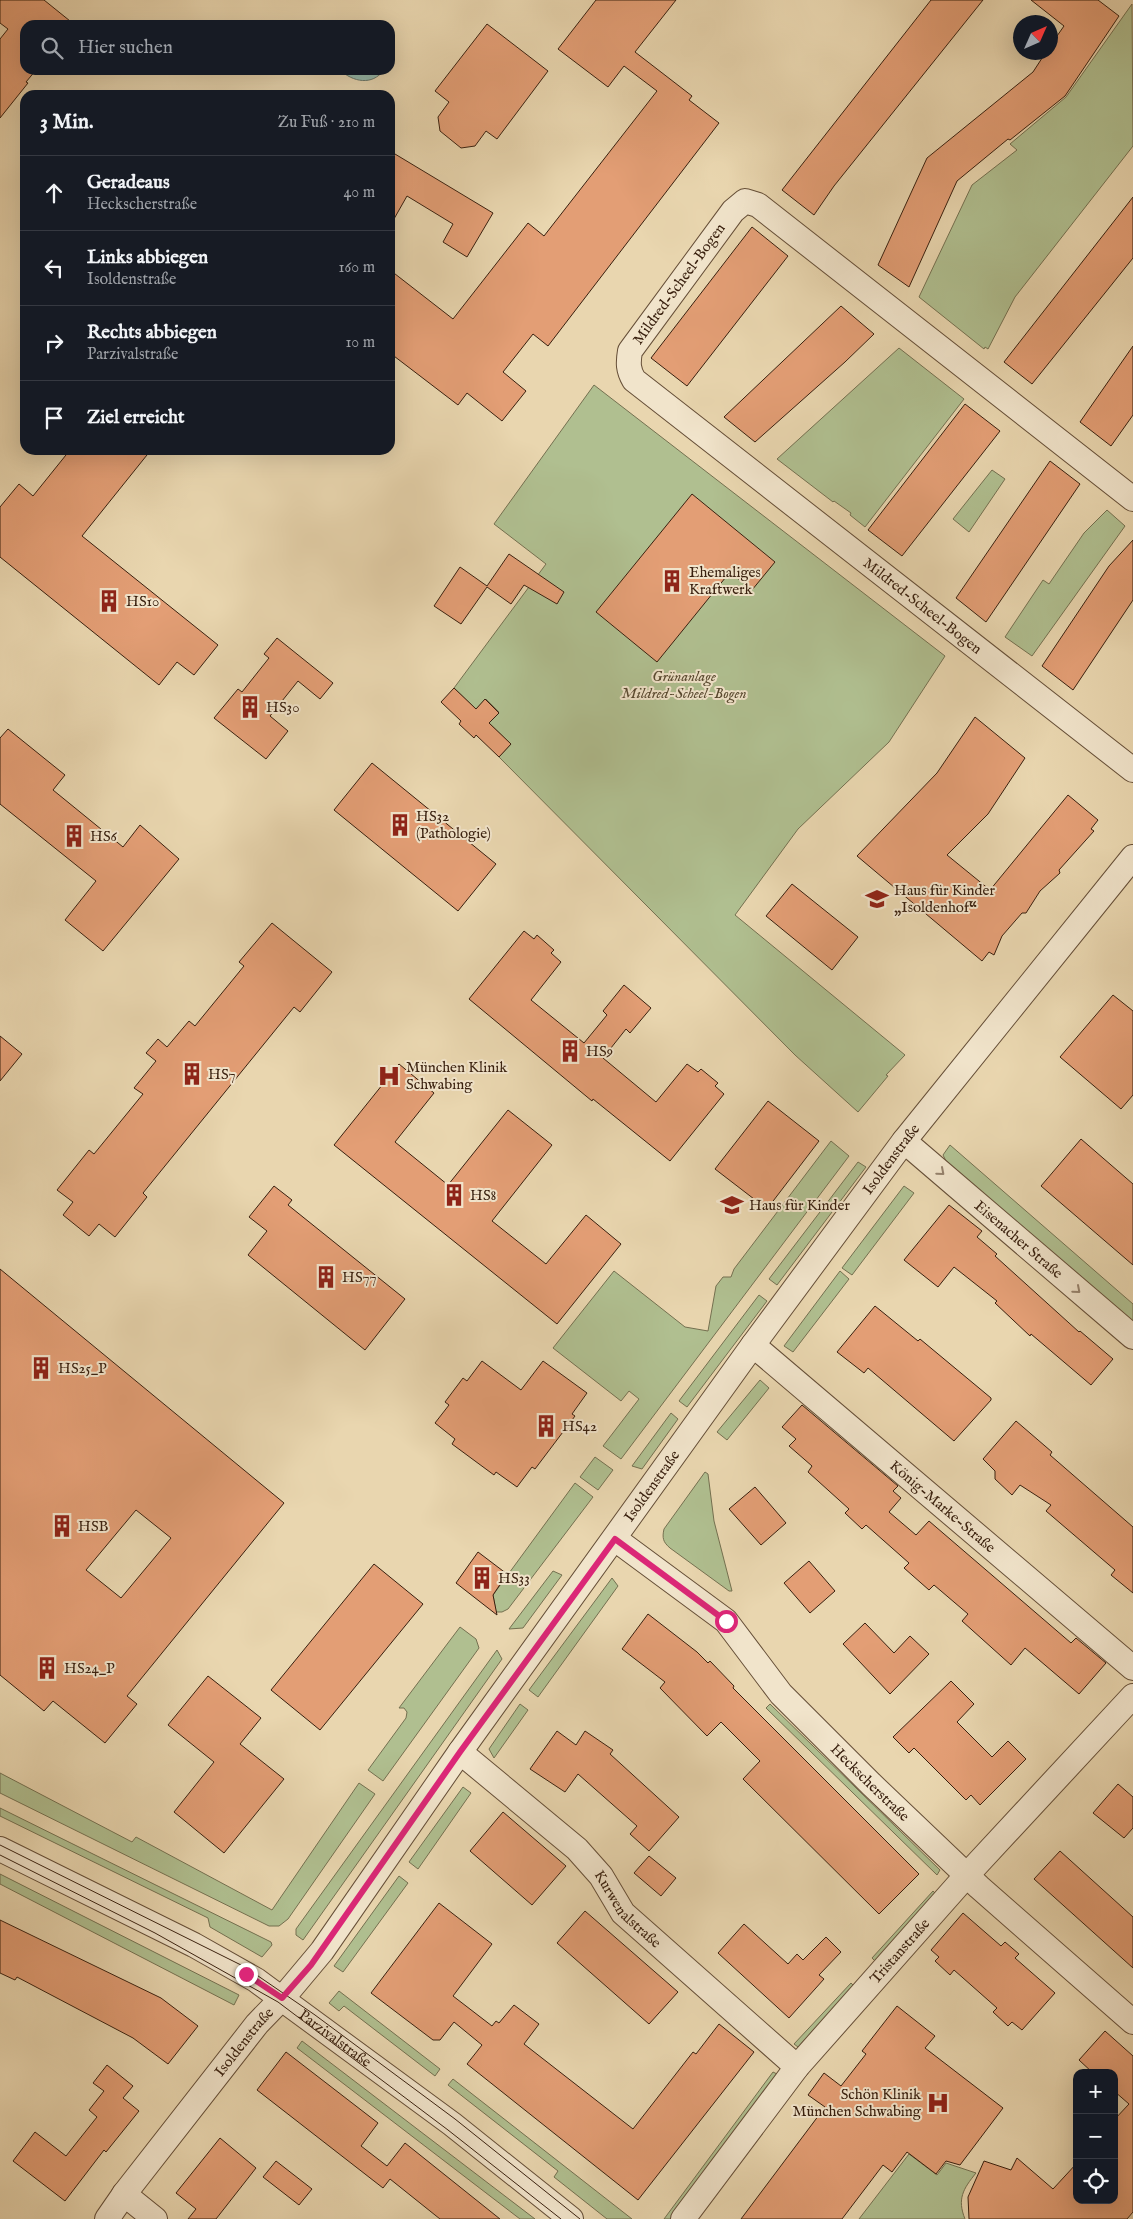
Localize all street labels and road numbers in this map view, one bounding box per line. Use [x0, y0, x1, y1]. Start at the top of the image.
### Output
street label: Mildred-Scheel-Bogen [629, 220, 729, 348]
street label: Mildred-Scheel-Bogen [859, 553, 986, 658]
street label: Isoldenstraße [858, 1120, 924, 1198]
street label: Eisenacher Straße [971, 1196, 1067, 1282]
street label: Isoldenstraße [619, 1446, 684, 1525]
street label: König-Marke-Straße [886, 1456, 1000, 1557]
street label: Heckscherstraße [827, 1740, 914, 1825]
street label: Kurwenalstraße [590, 1867, 665, 1952]
street label: Tristanstraße [866, 1914, 934, 1988]
street label: Isoldenstraße [210, 2003, 278, 2080]
street label: Parzivalstraße [295, 2005, 376, 2071]

